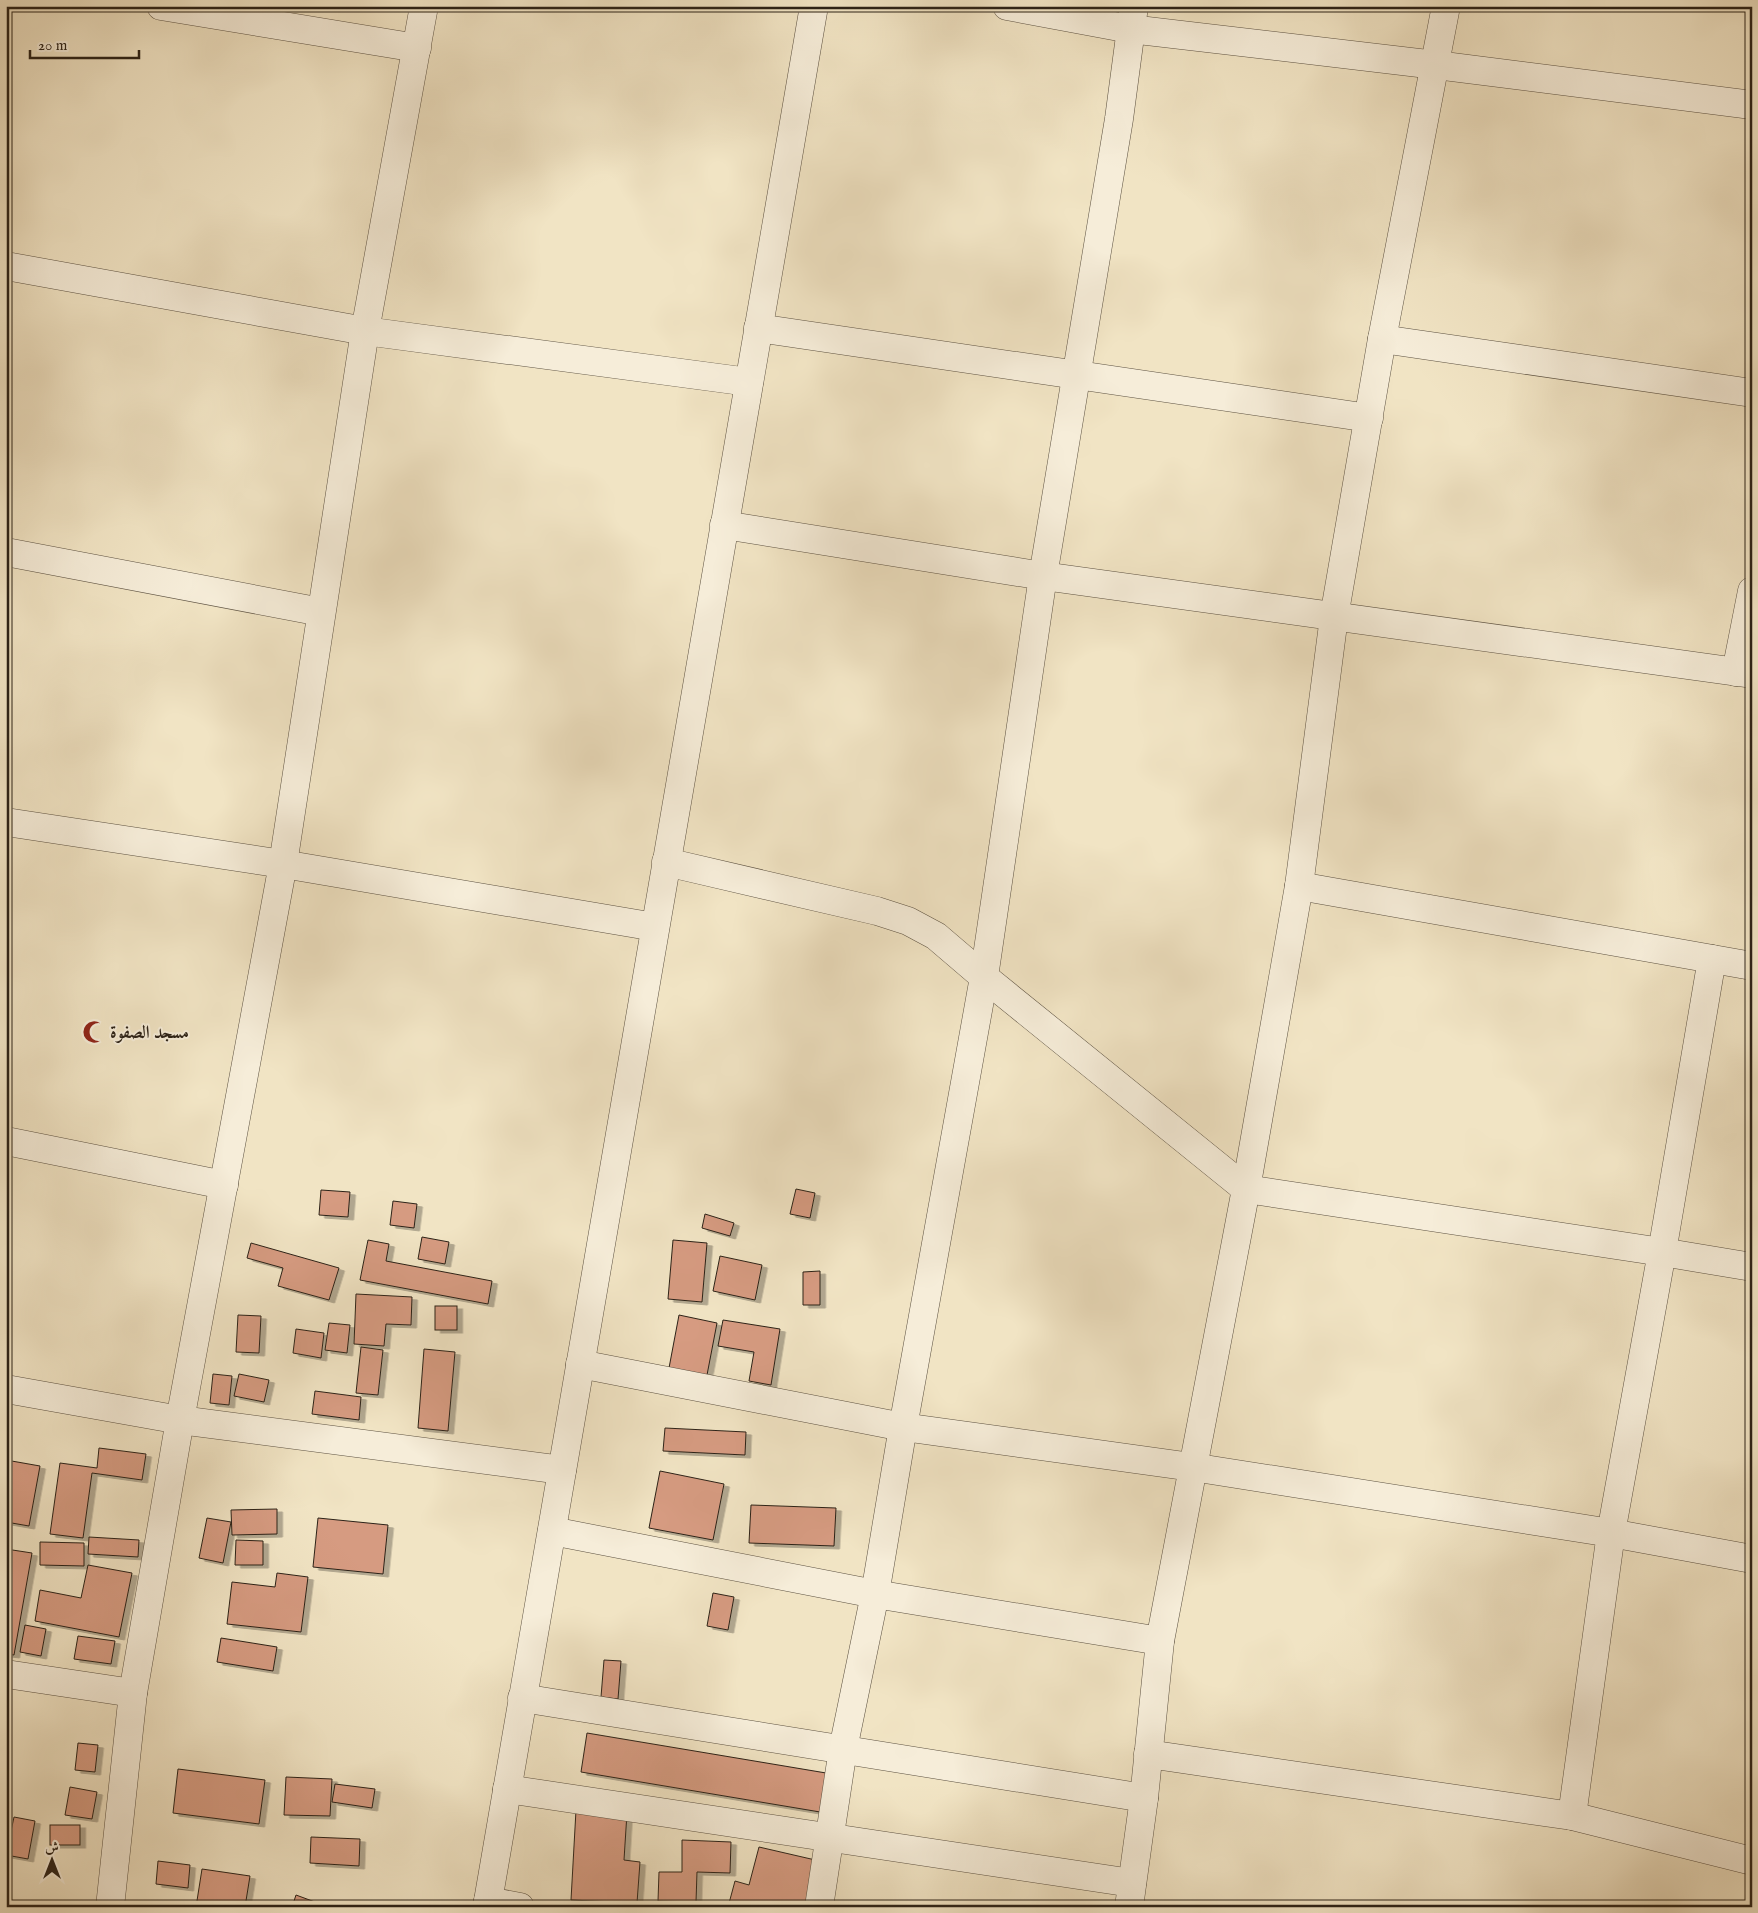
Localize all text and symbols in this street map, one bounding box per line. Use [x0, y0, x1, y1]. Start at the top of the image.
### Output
scale bar [30, 28, 139, 60]
text: 20 m [38, 36, 68, 55]
mosque icon: مسجد الصفوة [81, 1019, 107, 1045]
place label: مسجد الصفوة [110, 1022, 189, 1045]
north arrow [28, 1836, 78, 1886]
text: ش [45, 1839, 59, 1857]

